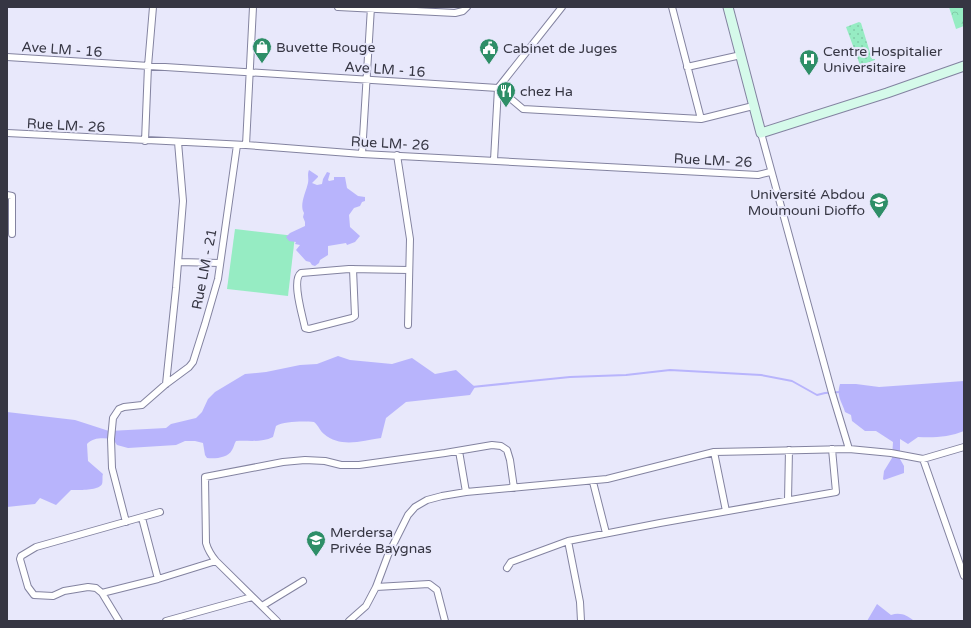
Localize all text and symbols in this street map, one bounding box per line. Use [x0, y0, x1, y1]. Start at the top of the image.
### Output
shop icon: Buvette Rouge [251, 36, 273, 64]
public building icon: Cabinet de Juges [478, 37, 500, 65]
street label: Ave LM - 16 [21, 38, 103, 61]
place label: Buvette Rouge [276, 39, 375, 56]
place label: Cabinet de Juges [503, 40, 618, 57]
place label: Centre Hospitalier Universitaire [823, 43, 943, 76]
hospital icon: Centre Hospitalier Universitaire [798, 48, 820, 76]
street label: Ave LM - 16 [344, 58, 426, 81]
restaurant icon: chez Ha [495, 80, 517, 108]
place label: chez Ha [520, 83, 573, 100]
street label: Rue LM- 26 [26, 115, 106, 136]
street label: Rue LM- 26 [350, 133, 430, 154]
street label: Rue LM- 26 [673, 150, 753, 171]
place label: Université Abdou Moumouni Dioffo [748, 186, 865, 219]
school or university icon: Université Abdou Moumouni Dioffo [868, 191, 890, 219]
street label: Rue LM - 21 [188, 227, 221, 311]
place label: Merdersa Privée Baygnas [330, 524, 432, 557]
school or university icon: Merdersa Privée Baygnas [305, 529, 327, 557]

